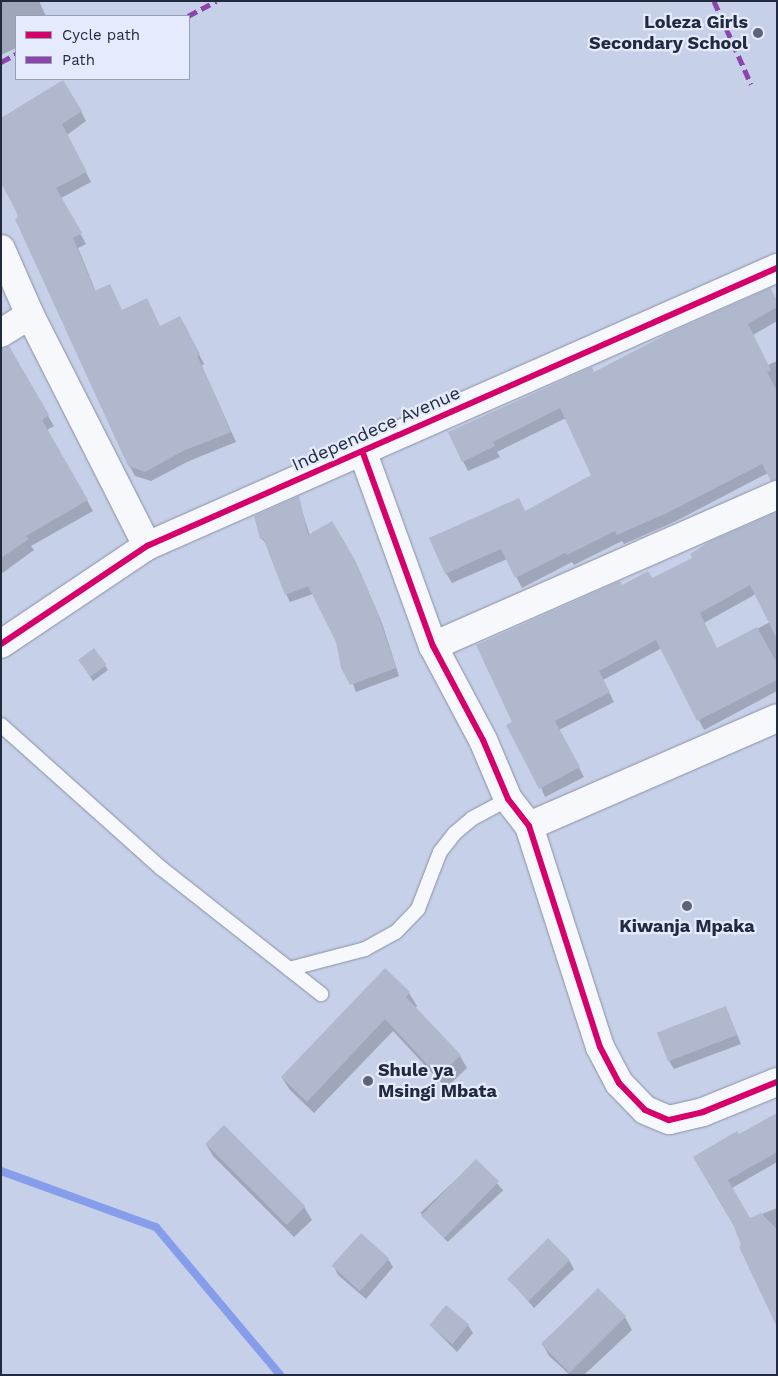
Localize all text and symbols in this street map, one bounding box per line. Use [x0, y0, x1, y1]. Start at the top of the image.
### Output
place label: Loleza Girls Secondary School [589, 12, 748, 54]
legend [15, 15, 190, 80]
text: Cycle path [62, 26, 140, 44]
marker: Loleza Girls Secondary School [752, 27, 764, 39]
text: Path [62, 51, 95, 69]
street label: Independece Avenue [288, 382, 464, 476]
marker: Kiwanja Mpaka [680, 899, 694, 913]
place label: Kiwanja Mpaka [619, 915, 755, 937]
place label: Shule ya Msingi Mbata [378, 1060, 497, 1102]
marker: Shule ya Msingi Mbata [362, 1075, 374, 1087]

